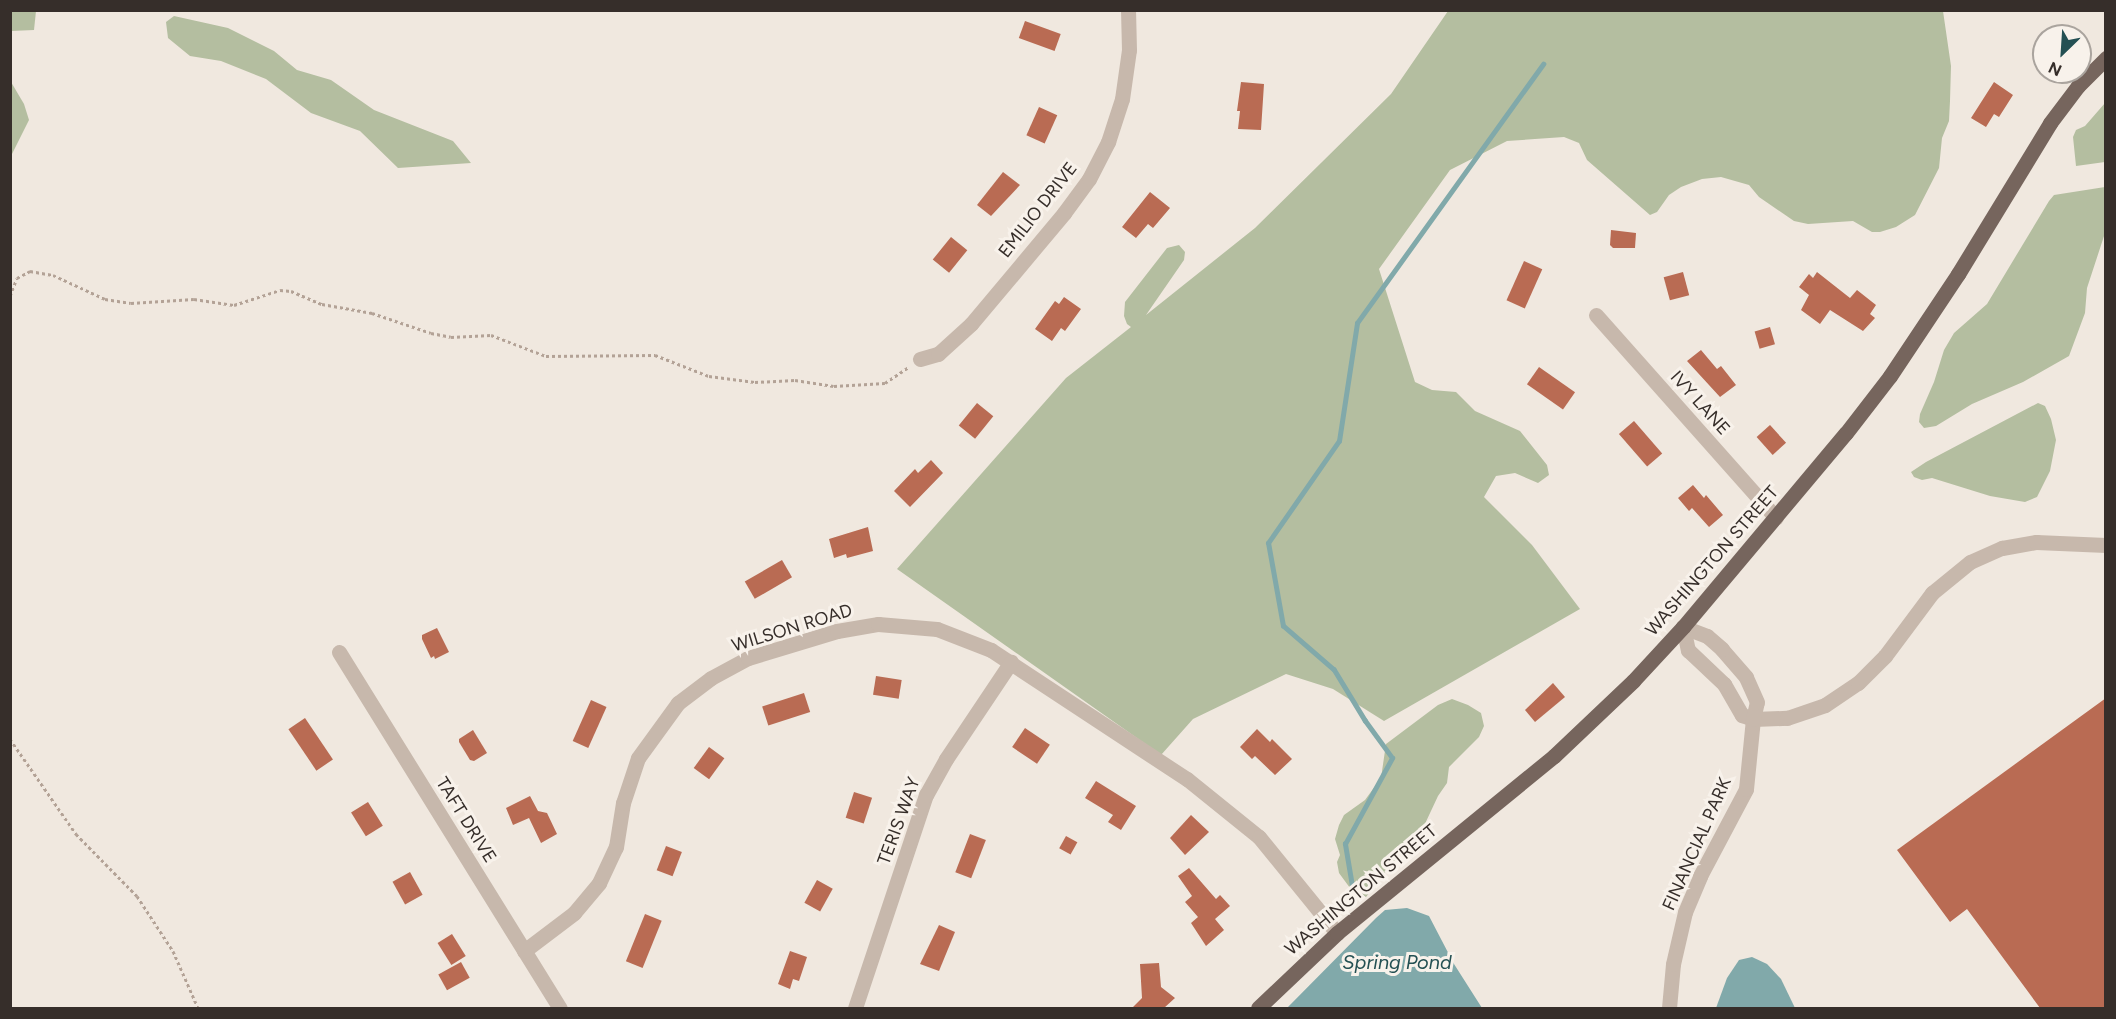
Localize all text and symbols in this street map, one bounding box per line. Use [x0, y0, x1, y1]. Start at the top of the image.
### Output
north arrow [2032, 24, 2092, 84]
text: N [2045, 58, 2065, 80]
street label: EMILIO DRIVE [994, 158, 1082, 262]
street label: IVY LANE [1666, 366, 1734, 440]
street label: WASHINGTON STREET [1641, 482, 1783, 640]
street label: WILSON ROAD [729, 599, 855, 657]
street label: TAFT DRIVE [431, 773, 501, 867]
street label: TERIS WAY [873, 774, 925, 868]
street label: FINANCIAL PARK [1658, 774, 1736, 914]
street label: WASHINGTON STREET [1281, 820, 1441, 960]
water label: Spring Pond [1342, 950, 1452, 974]

